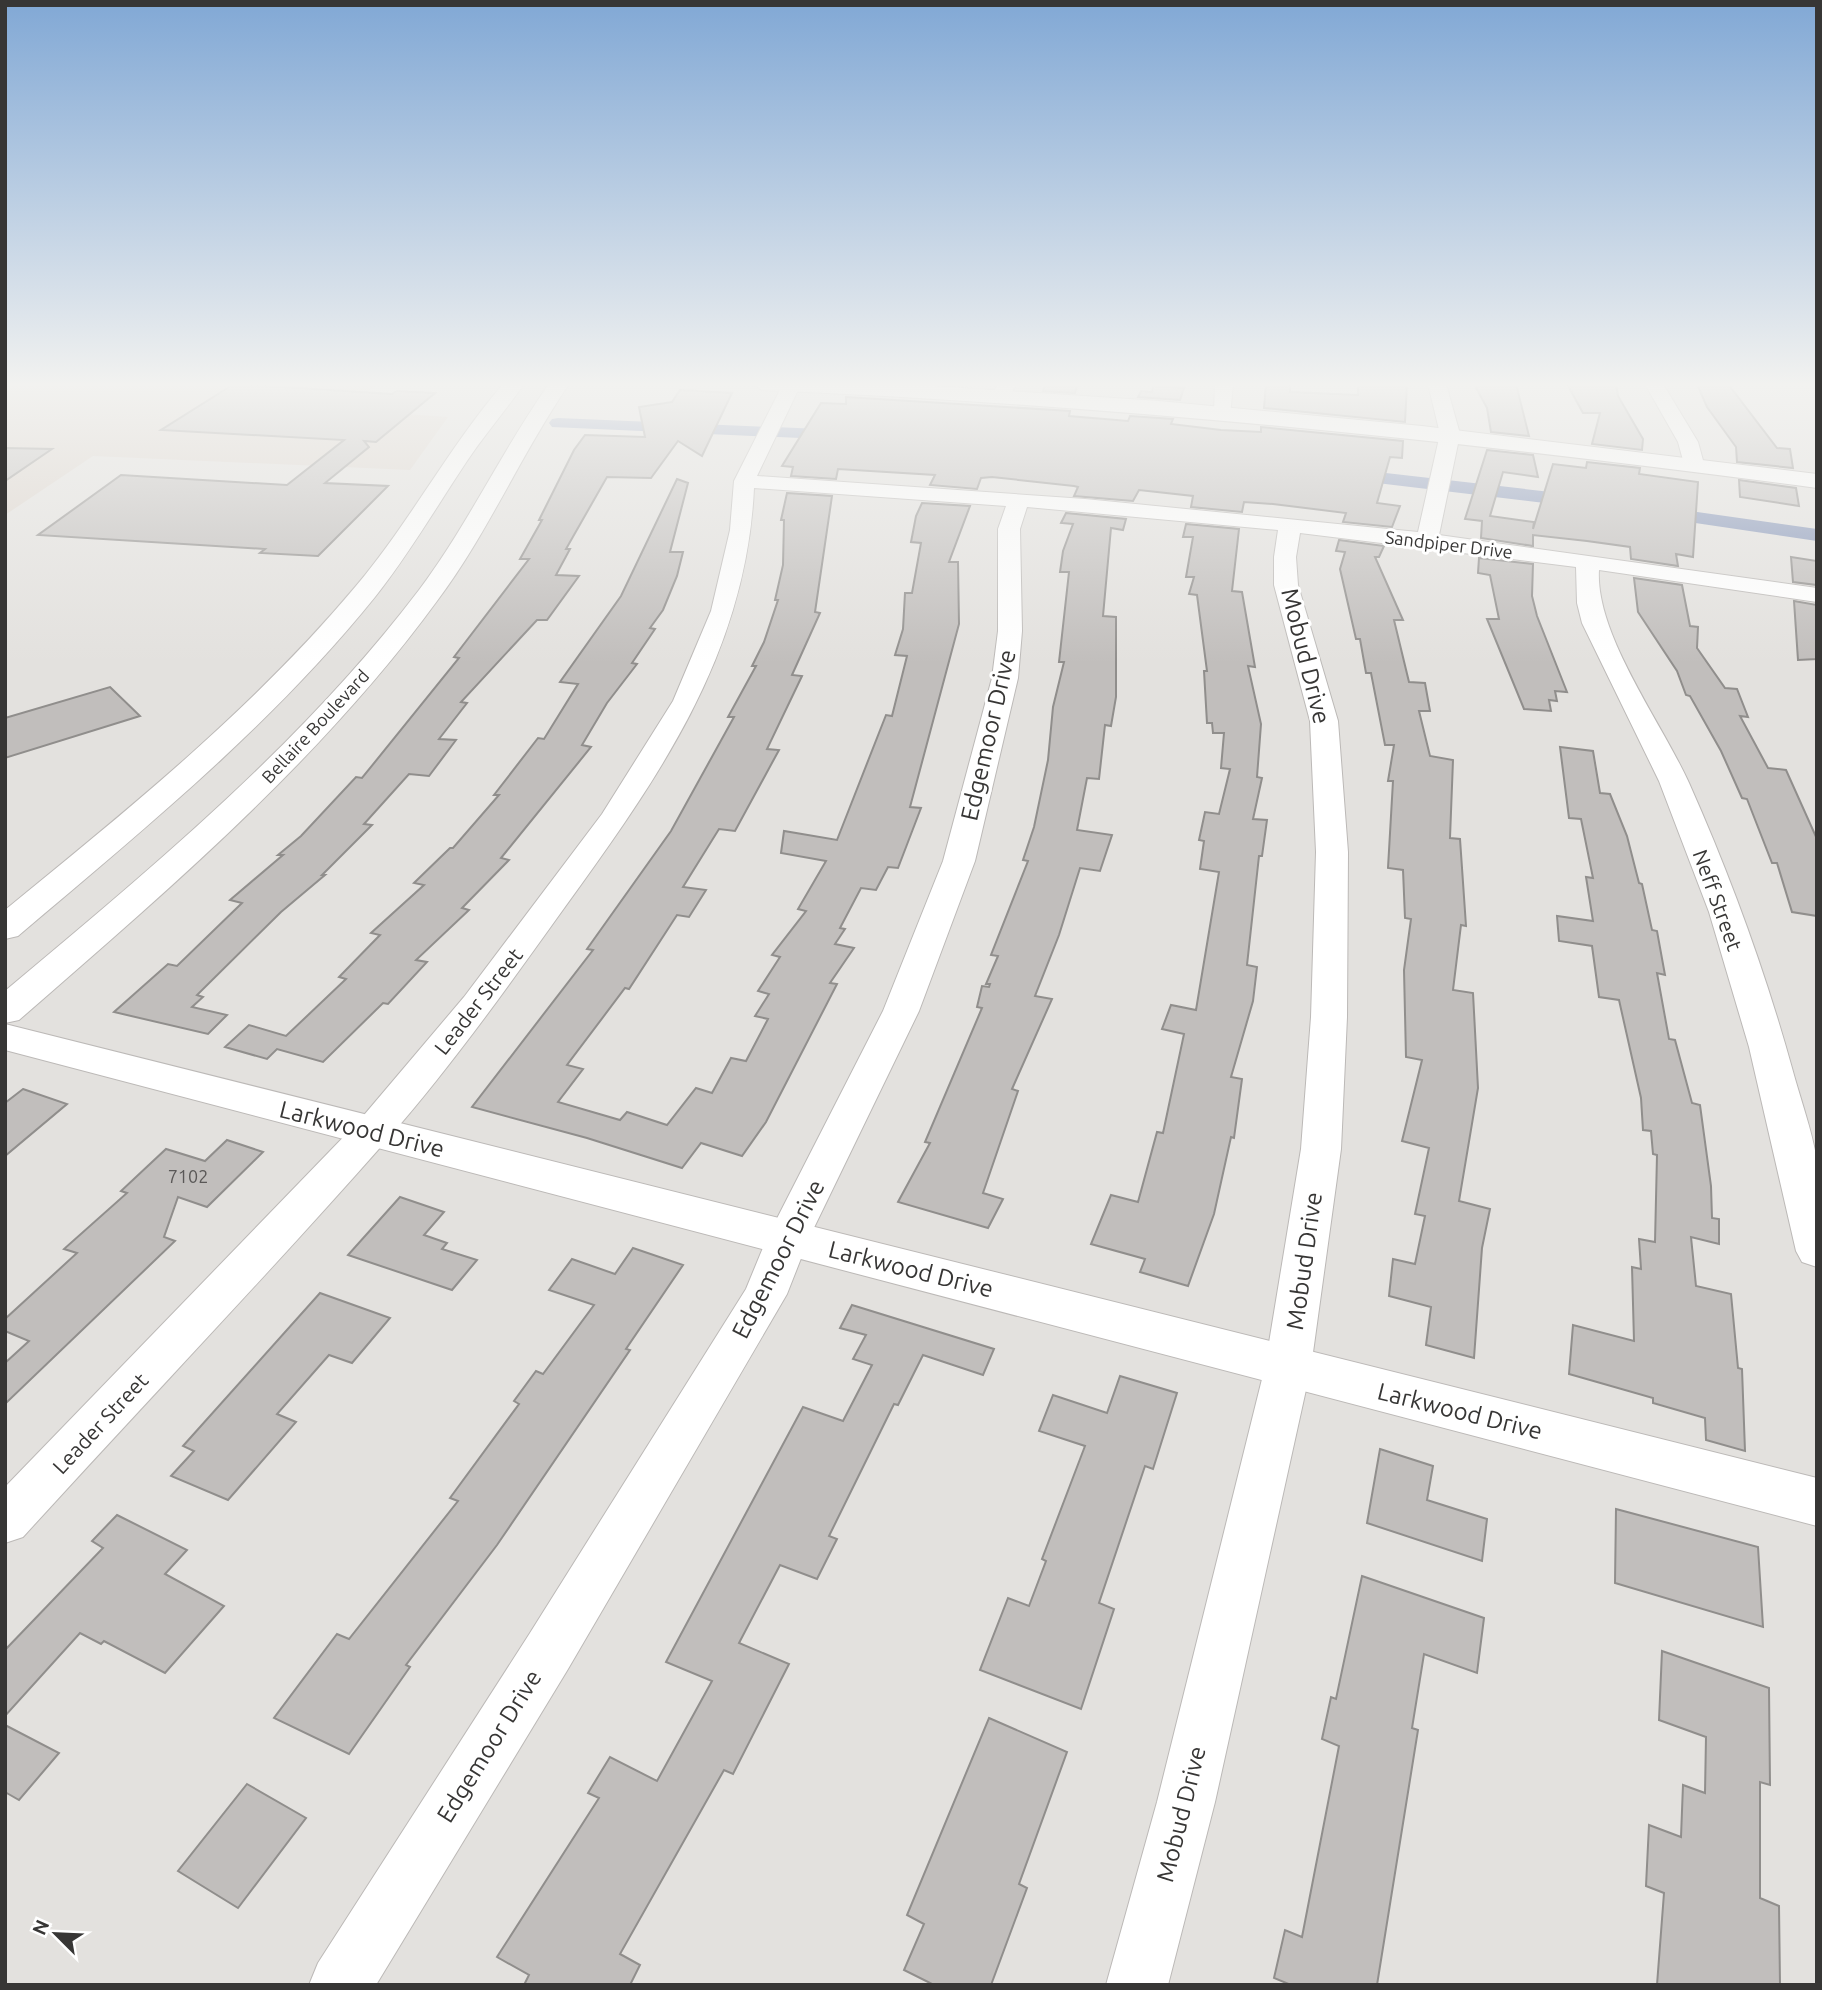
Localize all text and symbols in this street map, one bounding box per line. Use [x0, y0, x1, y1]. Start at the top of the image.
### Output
street label: Sandpiper Drive [1384, 526, 1514, 562]
street label: Mobud Drive [1276, 585, 1336, 727]
street label: Edgemoor Drive [955, 647, 1021, 823]
street label: Bellaire Boulevard [257, 665, 373, 787]
street label: Neff Street [1689, 846, 1747, 954]
street label: Leader Street [429, 943, 527, 1059]
street label: Larkwood Drive [277, 1095, 447, 1163]
house number: 7102 [168, 1166, 208, 1186]
street label: Edgemoor Drive [726, 1175, 830, 1343]
street label: Mobud Drive [1281, 1190, 1327, 1332]
street label: Larkwood Drive [826, 1235, 996, 1303]
street label: Leader Street [47, 1368, 153, 1478]
street label: Larkwood Drive [1375, 1377, 1545, 1445]
street label: Edgemoor Drive [431, 1665, 547, 1827]
street label: Mobud Drive [1151, 1743, 1211, 1885]
north arrow [21, 1899, 91, 1969]
text: N [28, 1916, 53, 1938]

